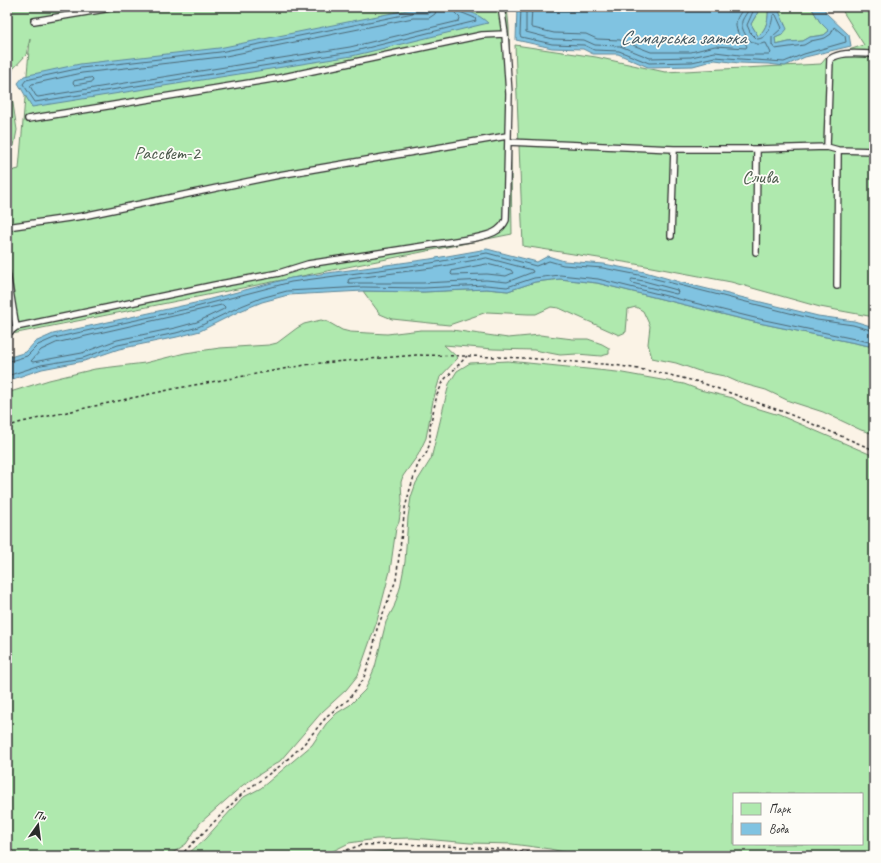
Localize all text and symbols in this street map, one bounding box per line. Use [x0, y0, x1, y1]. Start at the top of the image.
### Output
water label: Самарська затока [620, 25, 749, 50]
park label: Рассвет-2 [134, 141, 202, 165]
park label: Слива [742, 165, 779, 189]
legend [733, 793, 863, 845]
text: Парк [769, 801, 792, 817]
north arrow [18, 805, 58, 845]
text: Пн [33, 807, 49, 824]
text: Вода [769, 821, 790, 837]

